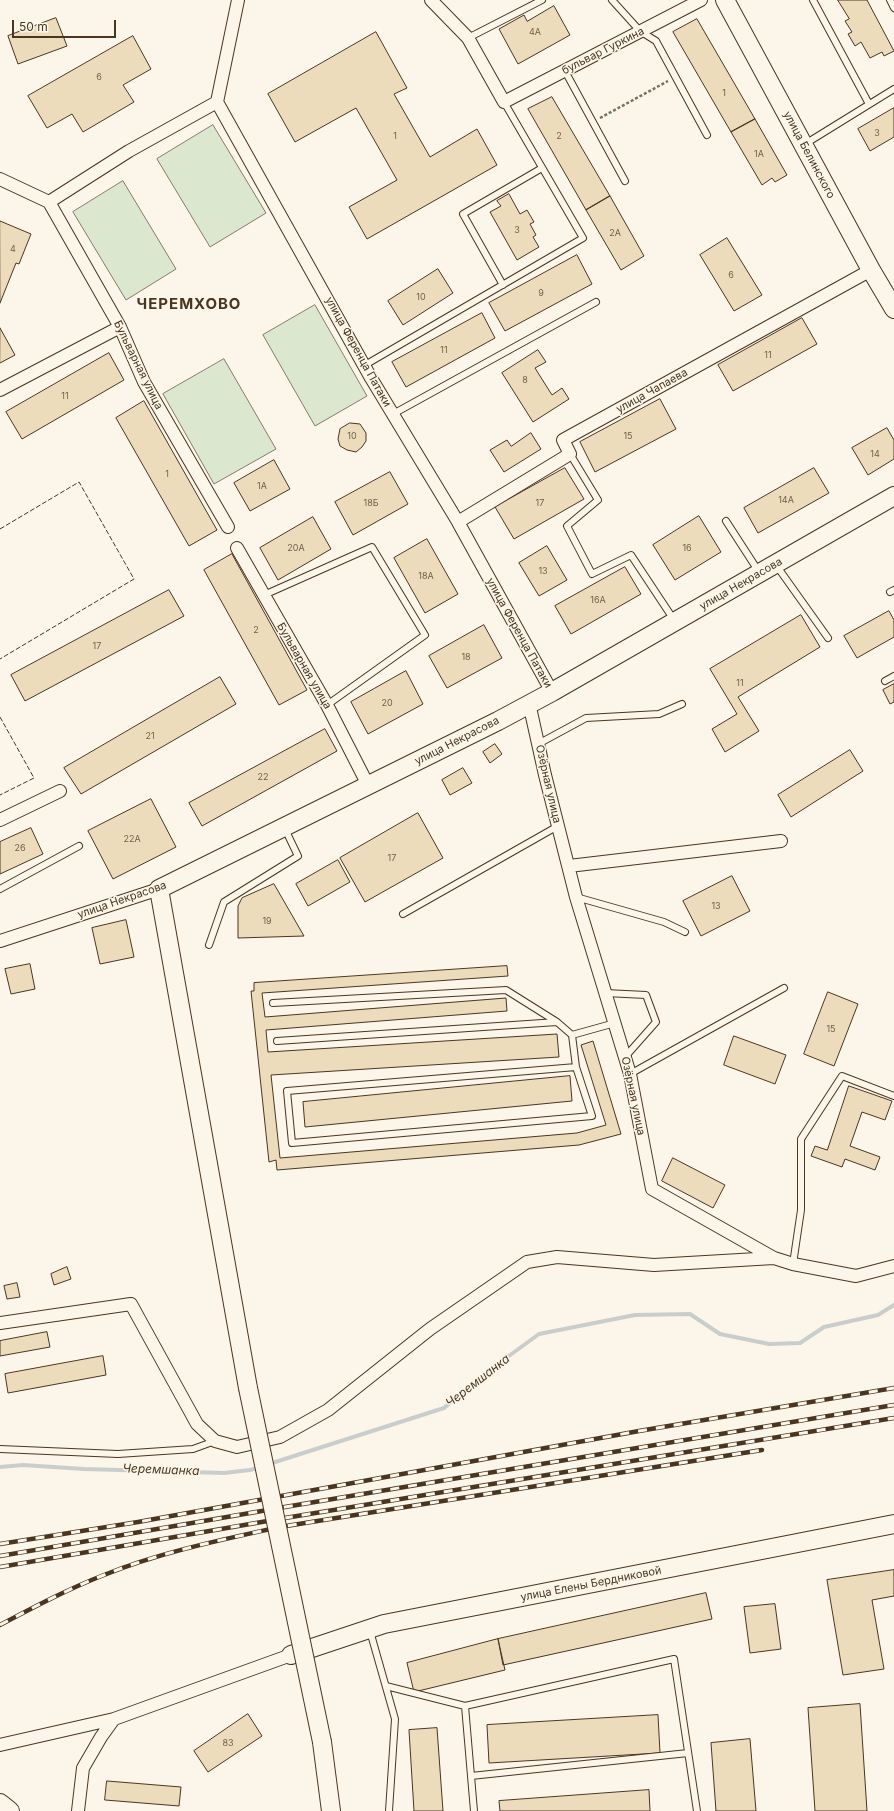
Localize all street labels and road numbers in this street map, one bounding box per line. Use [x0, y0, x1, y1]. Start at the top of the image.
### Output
street label: бульвар Гуркина [560, 25, 646, 77]
street label: улица Белинского [780, 109, 838, 201]
street label: улица Ференца Патаки [322, 295, 394, 409]
street label: Бульварная улица [111, 318, 165, 412]
street label: улица Чапаева [614, 366, 690, 416]
street label: улица Некрасова [697, 555, 785, 613]
street label: улица Ференца Патаки [483, 576, 555, 690]
street label: Бульварная улица [274, 620, 334, 712]
street label: улица Некрасова [412, 714, 502, 768]
street label: Озёрная улица [533, 743, 563, 825]
street label: улица Некрасова [76, 879, 168, 921]
street label: Озёрная улица [618, 1055, 648, 1137]
street label: улица Елены Бердниковой [519, 1564, 663, 1604]

